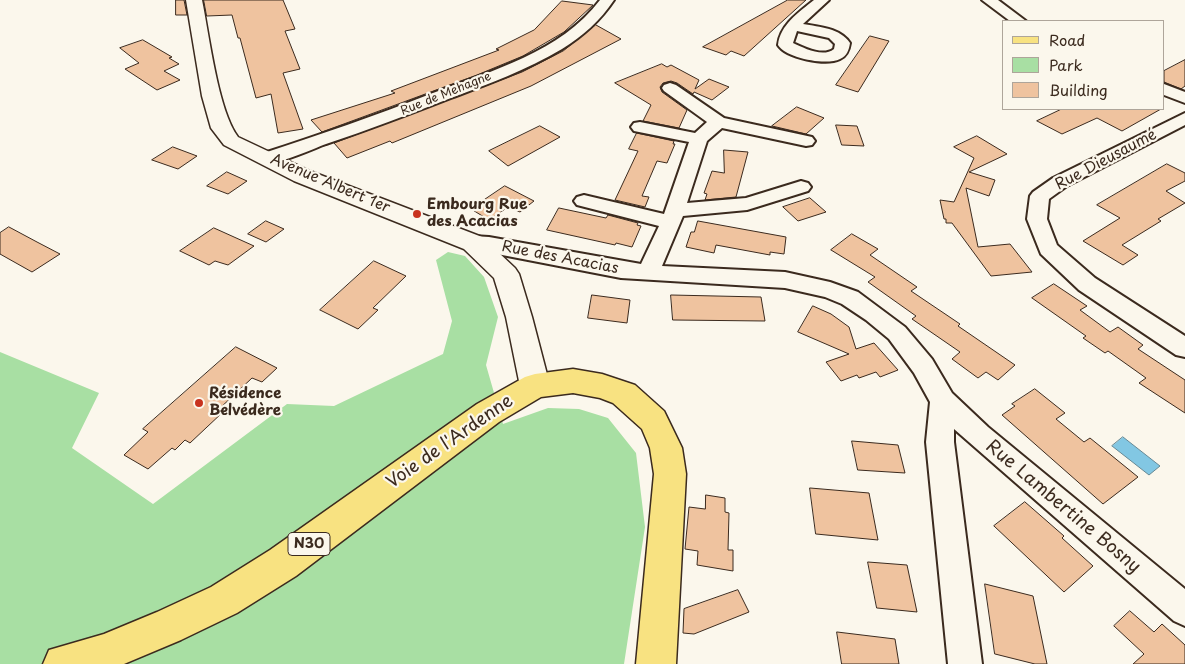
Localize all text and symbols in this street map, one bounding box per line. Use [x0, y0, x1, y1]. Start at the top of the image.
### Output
legend [1002, 20, 1165, 110]
text: Road [1049, 28, 1085, 51]
text: Park [1049, 53, 1083, 76]
street label: Rue de Mehagne [398, 69, 494, 119]
text: Building [1049, 78, 1108, 101]
street label: Rue Dieusaumé [1052, 126, 1160, 194]
street label: Avenue Albert 1er [267, 151, 393, 217]
place label: Embourg Rue des Acacias [427, 196, 527, 231]
marker: Embourg Rue des Acacias [411, 208, 423, 220]
street label: Rue des Acacias [500, 238, 620, 278]
place label: Résidence Belvédère [209, 385, 281, 420]
street label: Voie de l'Ardenne [383, 390, 517, 494]
marker: Résidence Belvédère [193, 397, 205, 409]
street label: Rue Lambertine Bosny [981, 436, 1145, 578]
road number: N30 [288, 532, 330, 556]

